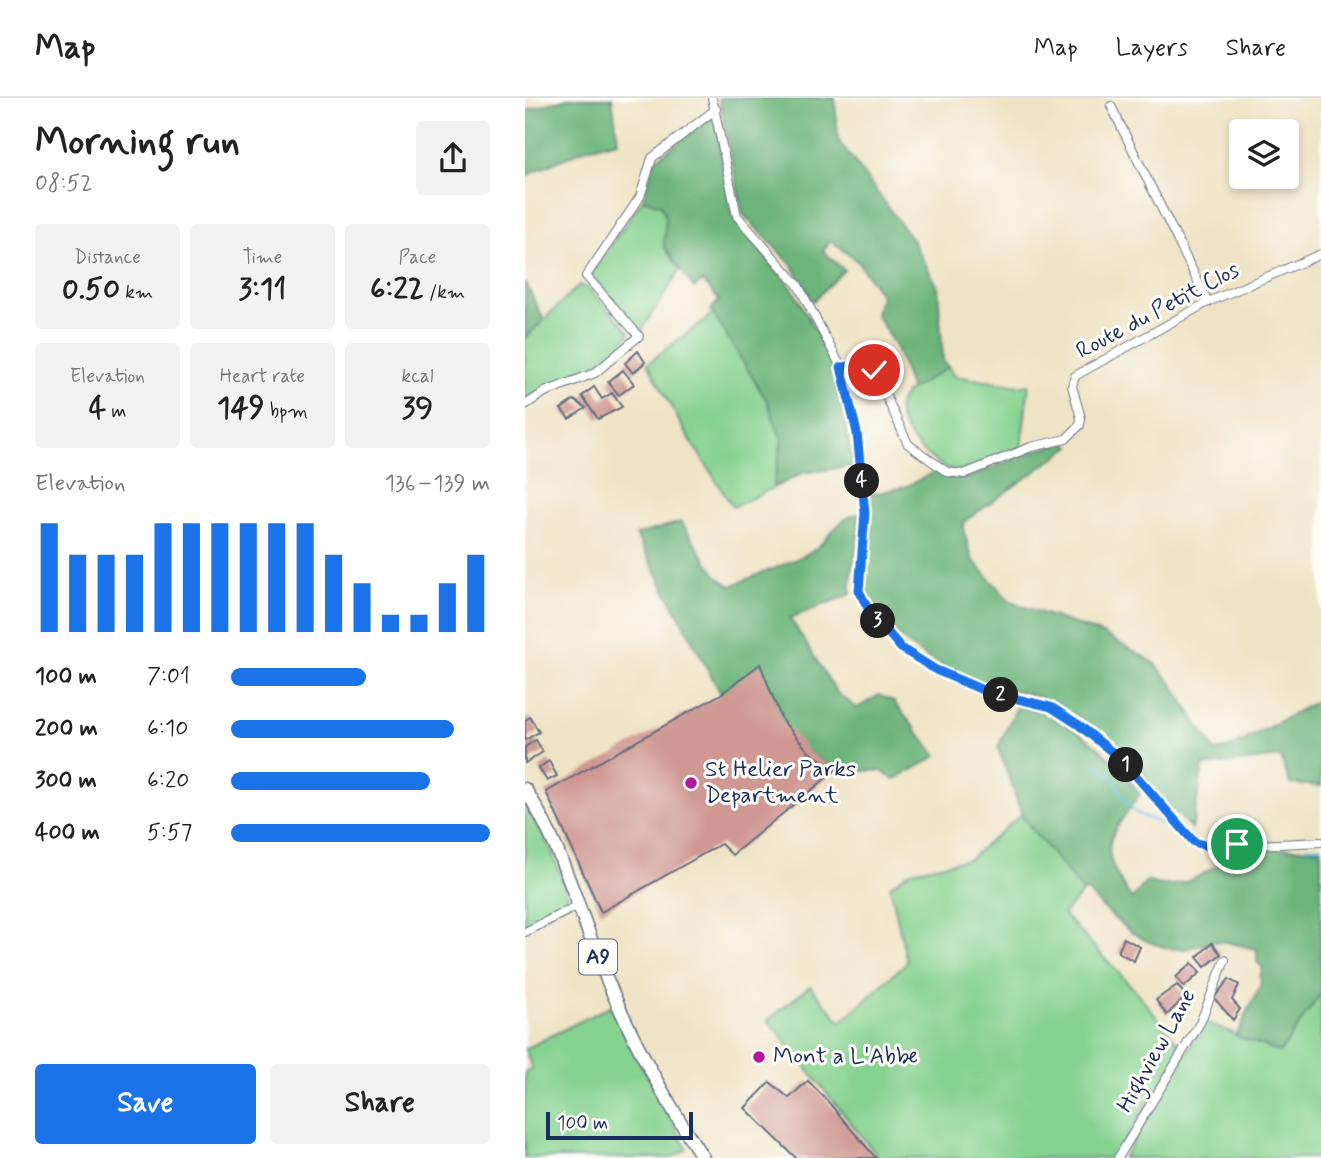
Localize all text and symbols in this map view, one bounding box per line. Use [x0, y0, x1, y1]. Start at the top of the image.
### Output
text: Map [35, 26, 95, 70]
text: Map [1034, 33, 1078, 64]
text: Layers [1116, 33, 1188, 64]
text: Share [1226, 33, 1286, 64]
text: Morning run [35, 118, 240, 167]
map controls [1229, 119, 1299, 189]
button: layers [1229, 119, 1299, 189]
button: share [416, 121, 490, 195]
text: 08:52 [35, 169, 93, 199]
text: Distance [74, 245, 141, 270]
text: Time [243, 245, 282, 270]
text: Pace [399, 245, 436, 270]
street label: Route du Petit Clos [1071, 255, 1245, 367]
text: 0.50 [62, 270, 120, 309]
text: 3:11 [239, 270, 286, 309]
text: 6:22 [370, 270, 424, 309]
text: km [120, 280, 153, 305]
text: /km [424, 280, 465, 305]
pin [844, 340, 904, 400]
icon: check [855, 351, 893, 389]
text: Elevation [70, 364, 145, 389]
text: Heart rate [220, 364, 305, 389]
text: kcal [402, 364, 433, 389]
text: 4 [89, 389, 106, 428]
text: 149 [217, 389, 265, 428]
text: 39 [402, 389, 433, 428]
text: m [106, 399, 126, 424]
text: bpm [265, 399, 308, 424]
pin: 4 [845, 464, 879, 498]
text: 4 [856, 468, 867, 493]
text: Elevation [35, 469, 126, 499]
text: 136–139 m [385, 469, 490, 499]
pin: 3 [861, 603, 895, 638]
text: 3 [873, 608, 882, 633]
text: 100 m [35, 662, 97, 692]
text: 7:01 [147, 662, 190, 692]
pin: 2 [983, 678, 1019, 712]
text: 2 [996, 682, 1005, 707]
text: 200 m [35, 714, 98, 744]
text: 6:10 [147, 714, 188, 744]
pin: 1 [1109, 748, 1143, 782]
text: 1 [1121, 752, 1130, 777]
place label: St Helier Parks Department [705, 755, 856, 811]
text: 300 m [35, 766, 97, 796]
text: 6:20 [147, 766, 189, 796]
marker: St Helier Parks Department [683, 775, 699, 791]
pin [1207, 814, 1267, 874]
text: 400 m [35, 818, 100, 848]
text: 5:57 [147, 818, 192, 848]
icon: arrive [1218, 825, 1256, 863]
road number: A9 [579, 940, 617, 974]
street label: Highview Lane [1111, 984, 1205, 1119]
place label: Mont a L'Abbe [773, 1042, 918, 1072]
marker: Mont a L'Abbe [751, 1049, 767, 1065]
button: Save [35, 1064, 256, 1144]
button: Share [270, 1064, 490, 1144]
scale bar [546, 1109, 693, 1141]
text: 100 m [557, 1111, 608, 1136]

